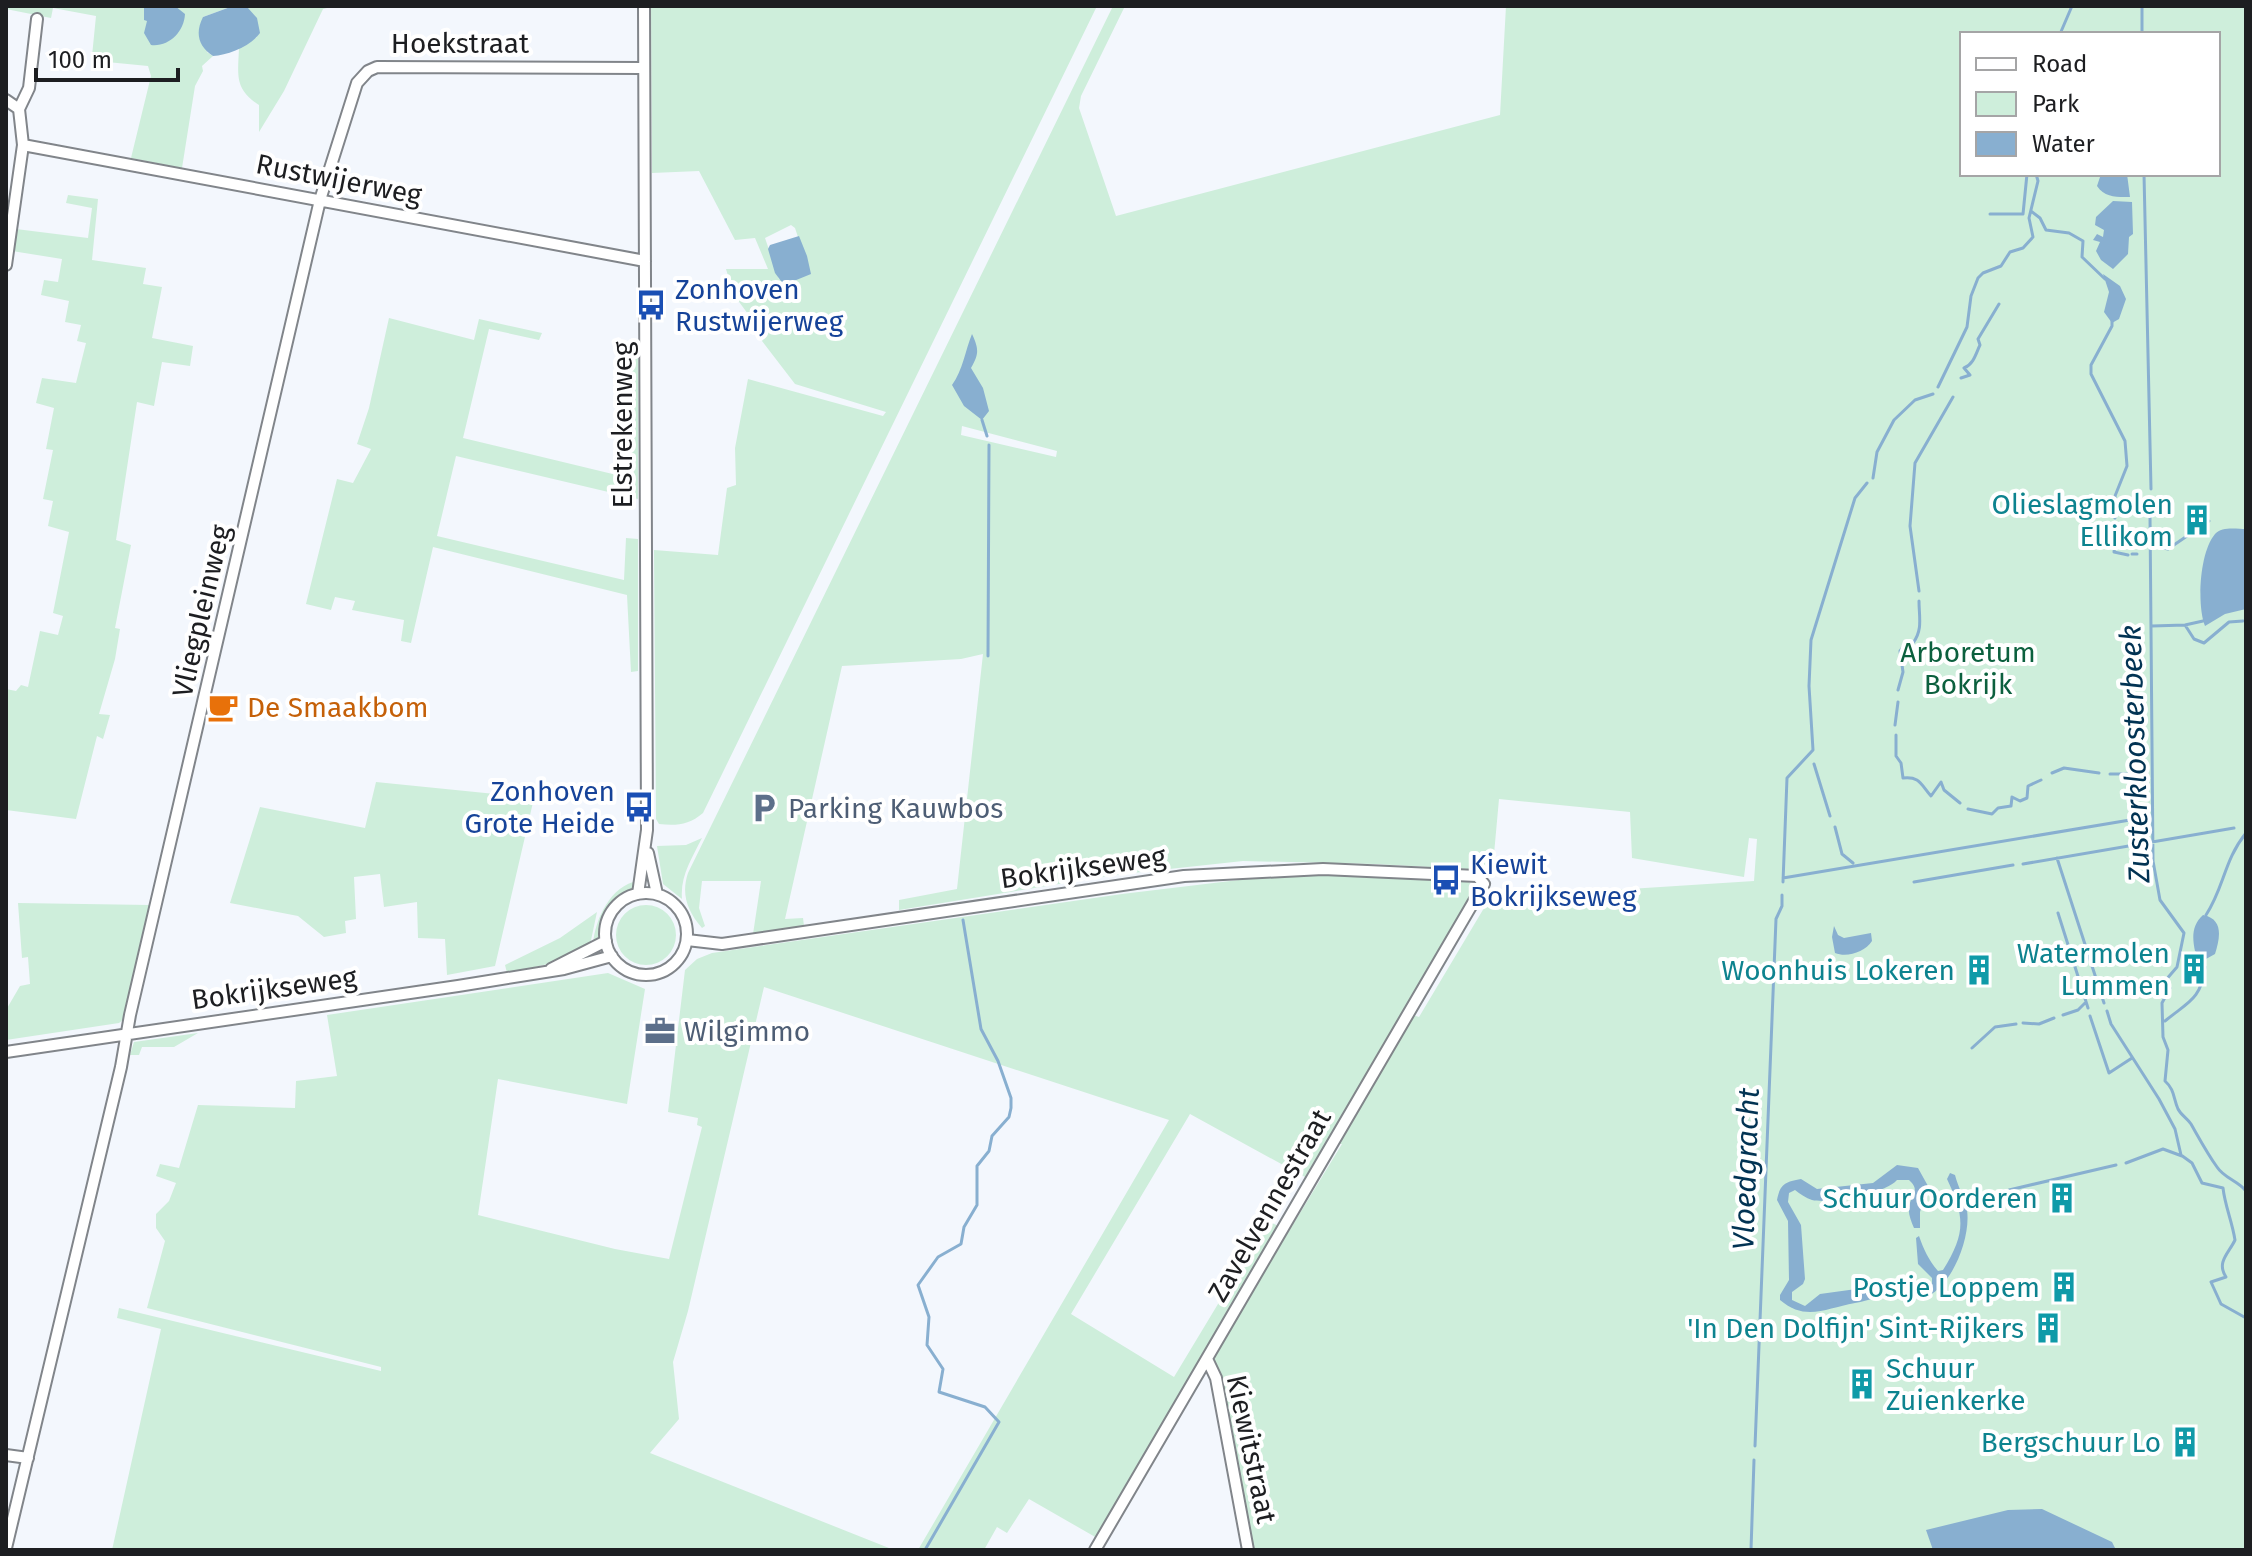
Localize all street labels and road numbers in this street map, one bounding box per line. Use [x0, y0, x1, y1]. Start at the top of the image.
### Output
street label: Hoekstraat [391, 27, 530, 60]
street label: Rustwijerweg [253, 147, 425, 212]
street label: Elstrekenweg [606, 341, 639, 509]
street label: Vliegpleinweg [166, 521, 237, 700]
street label: Bokrijkseweg [998, 839, 1168, 895]
street label: Bokrijkseweg [189, 960, 359, 1016]
street label: Zavelvennestraat [1201, 1103, 1338, 1307]
street label: Kiewitstraat [1220, 1372, 1284, 1527]

